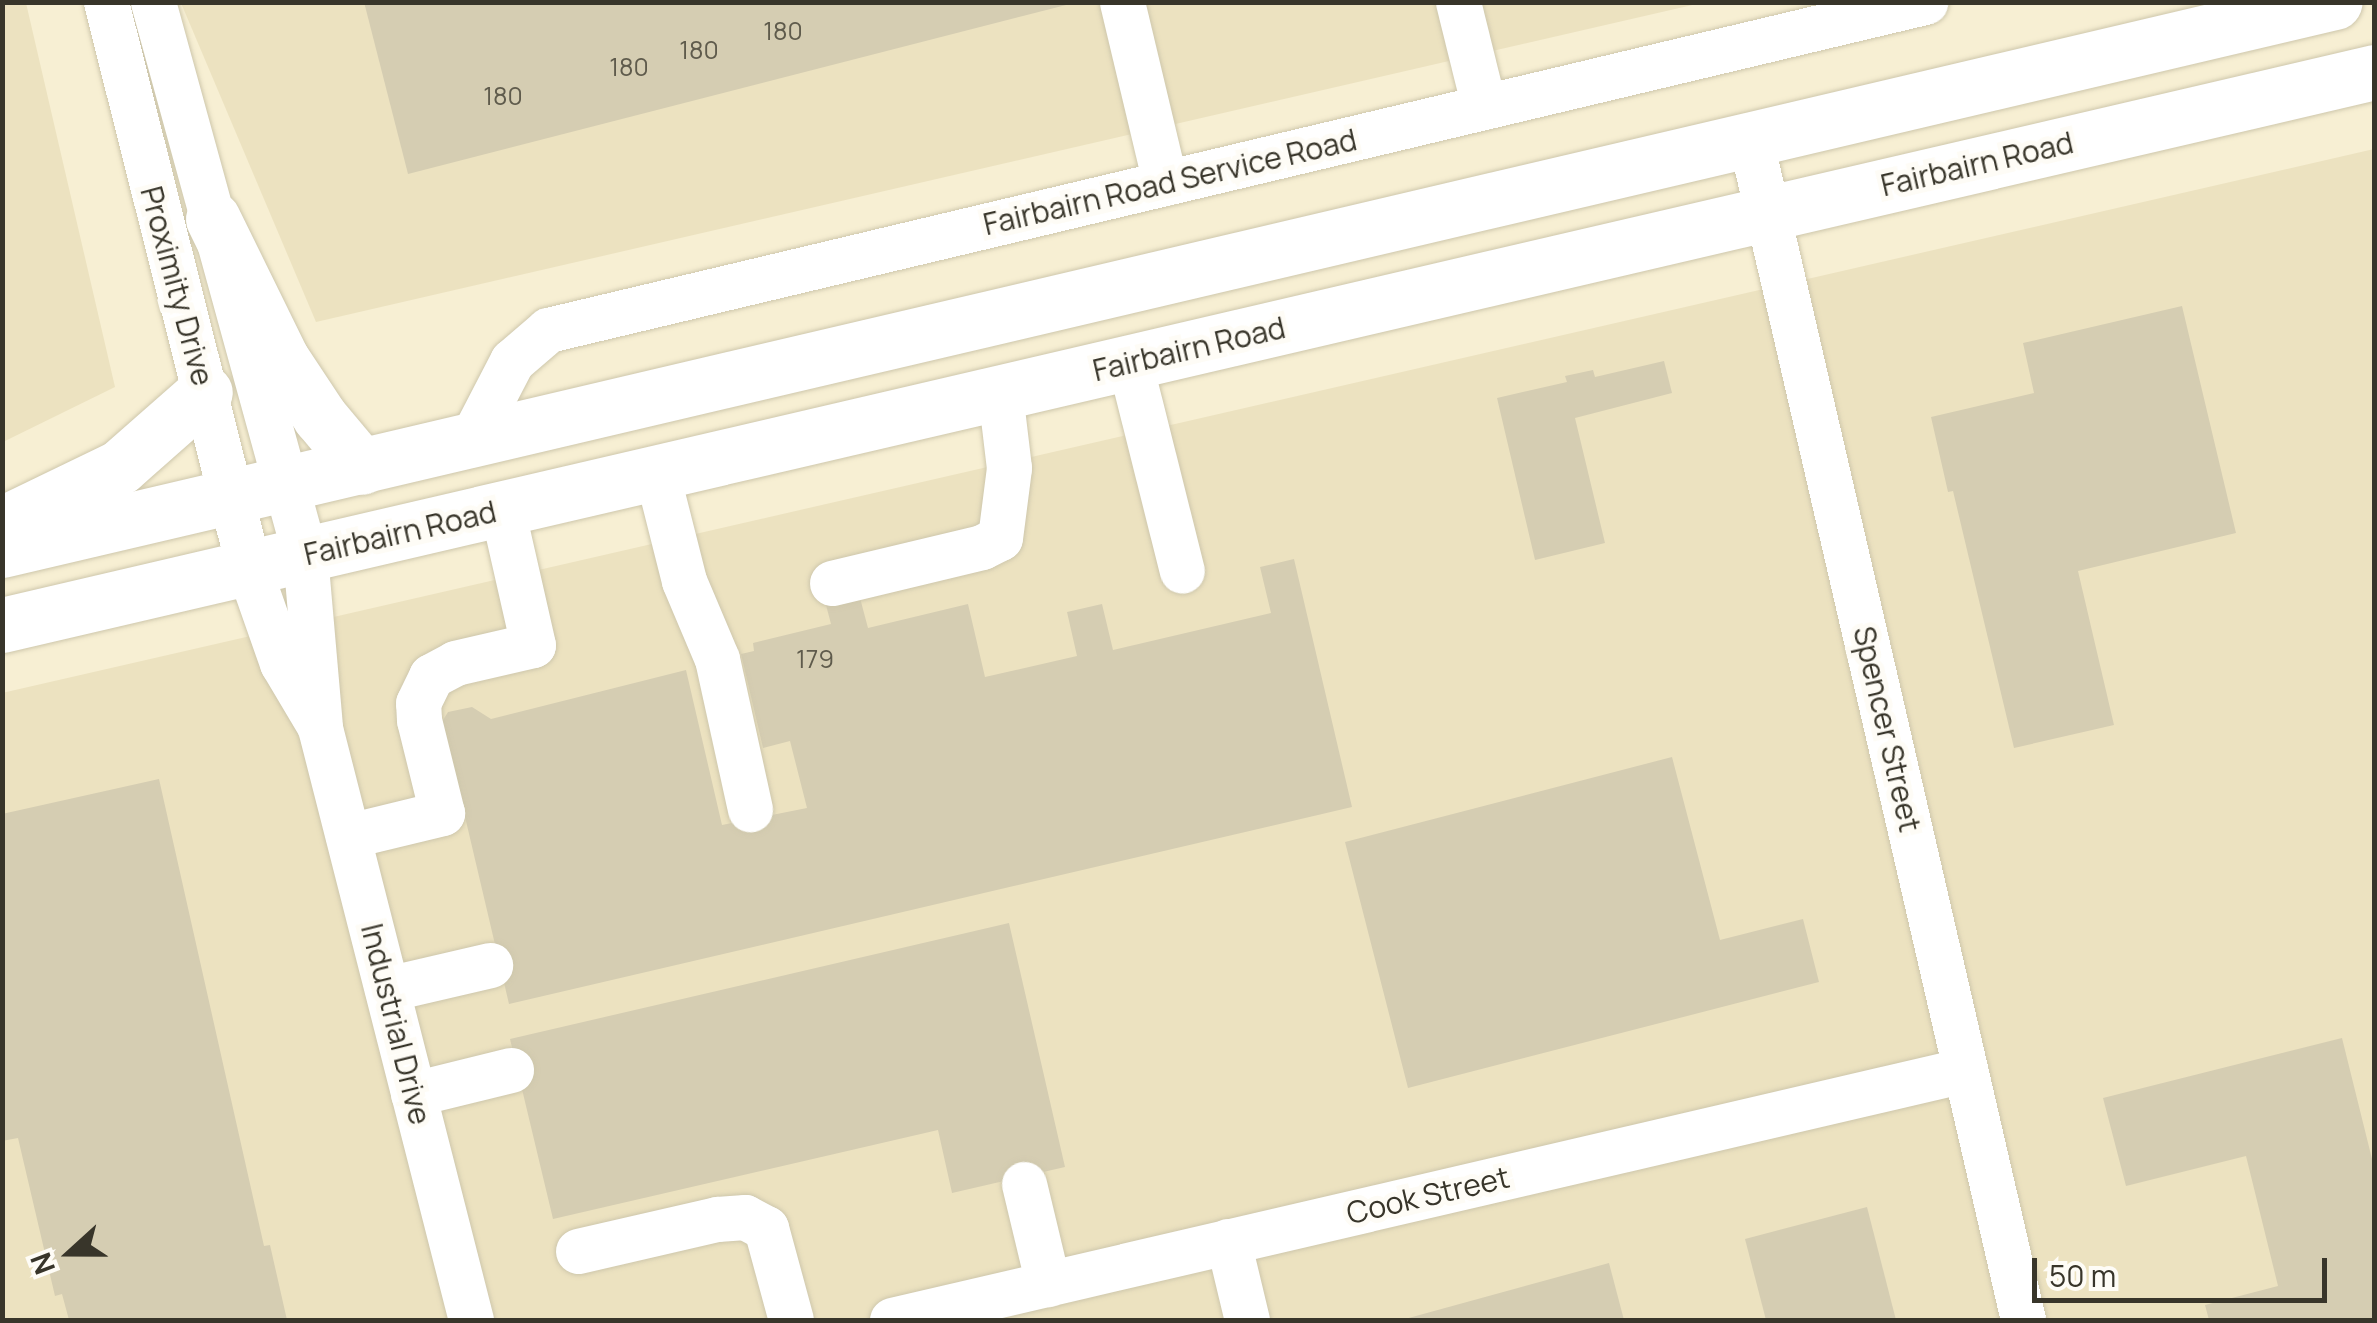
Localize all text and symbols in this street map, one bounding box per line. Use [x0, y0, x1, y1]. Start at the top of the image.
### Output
house number: 180 [763, 16, 803, 46]
house number: 180 [679, 35, 719, 65]
house number: 180 [609, 52, 649, 82]
house number: 180 [483, 81, 523, 111]
street label: Fairbairn Road Service Road [980, 121, 1360, 243]
street label: Fairbairn Road [1877, 124, 2077, 204]
street label: Proximity Drive [133, 182, 221, 390]
street label: Fairbairn Road [1089, 309, 1289, 389]
street label: Fairbairn Road [300, 493, 500, 573]
street label: Spencer Street [1846, 623, 1928, 835]
house number: 179 [796, 644, 834, 674]
street label: Industrial Drive [354, 920, 438, 1128]
street label: Cook Street [1343, 1159, 1513, 1231]
north arrow [20, 1203, 120, 1303]
scale bar [2037, 1238, 2332, 1300]
text: N [21, 1248, 63, 1280]
text: 50 m [2049, 1255, 2116, 1296]

